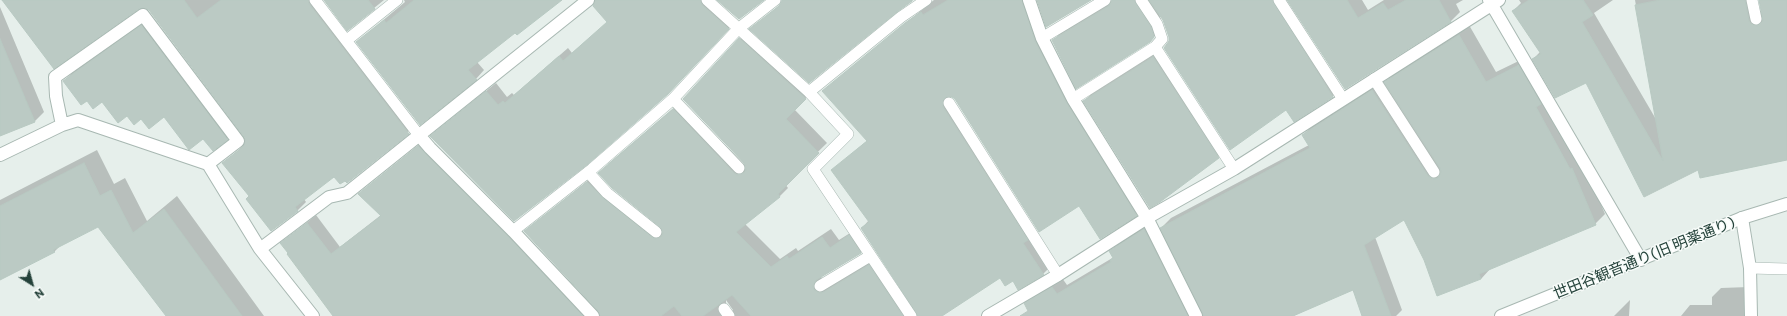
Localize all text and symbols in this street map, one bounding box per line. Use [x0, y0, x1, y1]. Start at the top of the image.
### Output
street label: 世田谷観音通り(旧 明薬通り) [1550, 213, 1738, 303]
north arrow [12, 264, 52, 304]
text: N [32, 286, 47, 302]

